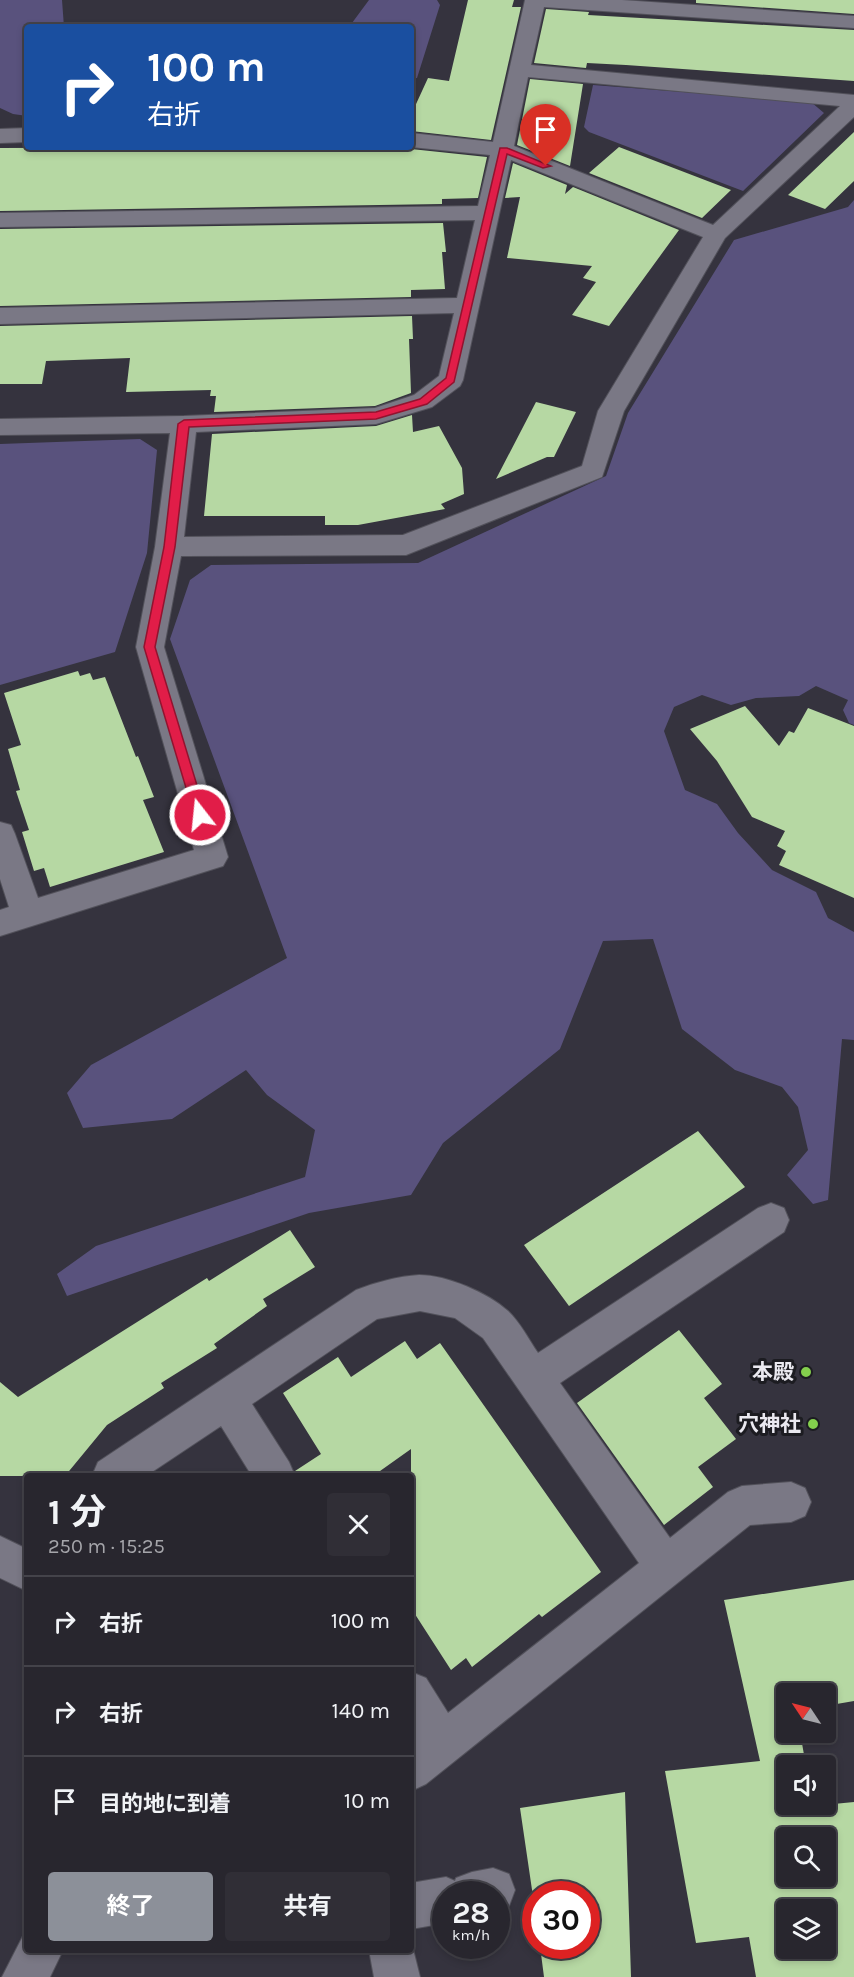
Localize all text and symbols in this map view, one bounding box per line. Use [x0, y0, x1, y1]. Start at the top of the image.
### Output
text: 100 m [147, 42, 266, 92]
icon: right [48, 48, 126, 126]
text: 右折 [147, 99, 201, 131]
pin [520, 104, 571, 166]
icon: arrive [529, 113, 562, 146]
position arrow [168, 783, 232, 847]
place label: 本殿 [752, 1360, 794, 1384]
marker: 本殿 [799, 1365, 813, 1379]
place label: 穴神社 [738, 1412, 801, 1436]
marker: 穴神社 [806, 1417, 820, 1431]
text: 1 分 [48, 1491, 106, 1533]
button: close [327, 1493, 390, 1556]
text: 250 m · 15:25 [48, 1535, 165, 1558]
icon: right [48, 1605, 81, 1638]
text: 100 m [331, 1608, 390, 1634]
text: 右折 [99, 1611, 143, 1637]
north arrow [776, 1683, 836, 1743]
map controls [776, 1683, 836, 1959]
icon: right [48, 1695, 81, 1728]
text: 140 m [332, 1698, 390, 1724]
text: 右折 [99, 1701, 143, 1727]
button: sound [776, 1755, 836, 1815]
icon: arrive [48, 1785, 81, 1818]
text: 10 m [344, 1788, 390, 1814]
text: 目的地に到着 [99, 1791, 231, 1817]
button: search [776, 1827, 836, 1887]
button: 終了 [48, 1872, 213, 1941]
button: 共有 [225, 1872, 390, 1941]
speed limit sign: 30 [522, 1881, 600, 1959]
text: 28 [452, 1895, 490, 1931]
button: layers [776, 1899, 836, 1959]
text: km/h [452, 1926, 490, 1944]

